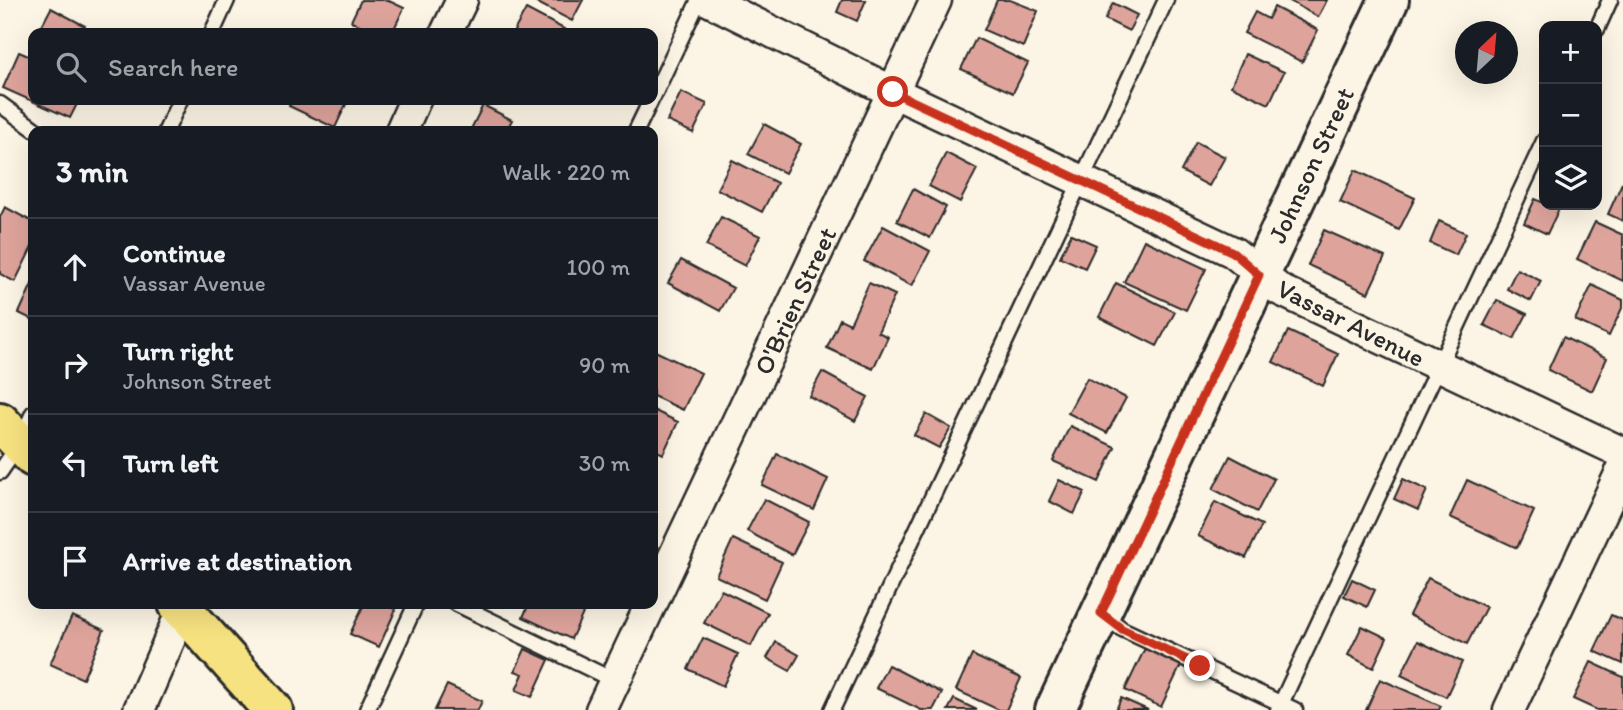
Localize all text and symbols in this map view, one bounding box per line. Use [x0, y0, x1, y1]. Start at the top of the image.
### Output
north arrow [1455, 21, 1518, 84]
map controls [1539, 21, 1602, 210]
button: + [1539, 21, 1602, 84]
search box [28, 28, 658, 105]
icon: search [52, 48, 90, 86]
text: Search here [108, 51, 238, 83]
route start [877, 76, 908, 107]
street label: Johnson Street [1261, 82, 1361, 248]
button: − [1539, 84, 1602, 147]
button: layers [1539, 147, 1602, 210]
text: 3 min [56, 153, 128, 190]
text: Walk · 220 m [502, 158, 630, 186]
street label: O'Brien Street [747, 222, 843, 380]
text: Continue [123, 237, 226, 269]
icon: ahead [56, 248, 94, 286]
text: 100 m [566, 253, 630, 281]
text: Vassar Avenue [123, 269, 266, 297]
street label: Vassar Avenue [1272, 272, 1430, 374]
text: Turn right [123, 335, 234, 367]
icon: right [56, 346, 94, 384]
text: 90 m [579, 351, 630, 379]
text: Johnson Street [123, 367, 272, 395]
icon: left [56, 444, 94, 482]
text: Turn left [123, 447, 219, 479]
text: 30 m [579, 449, 630, 477]
icon: arrive [56, 542, 94, 580]
text: Arrive at destination [123, 545, 352, 577]
route end [1184, 650, 1215, 681]

